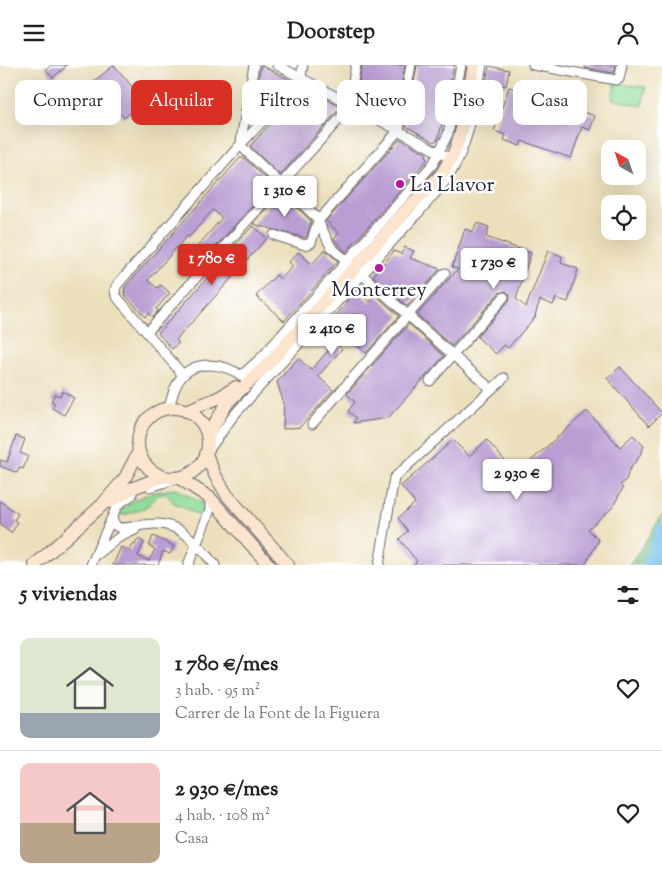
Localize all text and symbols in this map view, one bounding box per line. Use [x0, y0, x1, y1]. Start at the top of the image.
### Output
text: Doorstep [287, 17, 375, 49]
icon: menu [20, 19, 48, 47]
icon: person [614, 19, 642, 47]
chip: Comprar [15, 80, 121, 125]
chip: Alquilar [131, 80, 232, 125]
chip: Filtros [242, 80, 327, 125]
chip: Nuevo [337, 80, 425, 125]
chip: Piso [435, 80, 503, 125]
chip: Casa [513, 80, 587, 125]
north arrow [601, 140, 646, 185]
map controls [601, 140, 646, 240]
place label: La Llavor [410, 171, 495, 201]
pin: 1 310 € [239, 175, 331, 218]
marker: La Llavor [394, 178, 406, 190]
text: 1 310 € [264, 180, 306, 203]
button: locate [601, 195, 646, 240]
pin: 1 780 € [166, 243, 258, 286]
pin: 1 730 € [448, 247, 540, 290]
text: 1 780 € [189, 248, 235, 271]
text: 1 730 € [472, 252, 516, 275]
marker: Monterrey [373, 262, 385, 274]
place label: Monterrey [331, 276, 427, 306]
pin: 2 410 € [286, 313, 378, 356]
text: 2 410 € [309, 318, 355, 341]
pin: 2 930 € [471, 459, 563, 501]
text: 2 930 € [494, 463, 540, 486]
text: 5 viviendas [20, 580, 117, 610]
icon: filters [614, 581, 642, 609]
text: 1 780 €/mes [175, 650, 278, 680]
icon: home [60, 658, 120, 718]
icon: heart [614, 674, 642, 702]
text: 3 hab. · 95 m² [175, 680, 260, 703]
text: Carrer de la Font de la Figuera [175, 703, 380, 726]
text: 2 930 €/mes [175, 775, 278, 805]
icon: home [60, 783, 120, 843]
icon: heart [614, 799, 642, 827]
text: 4 hab. · 108 m² [175, 805, 270, 828]
text: Casa [175, 828, 209, 851]

